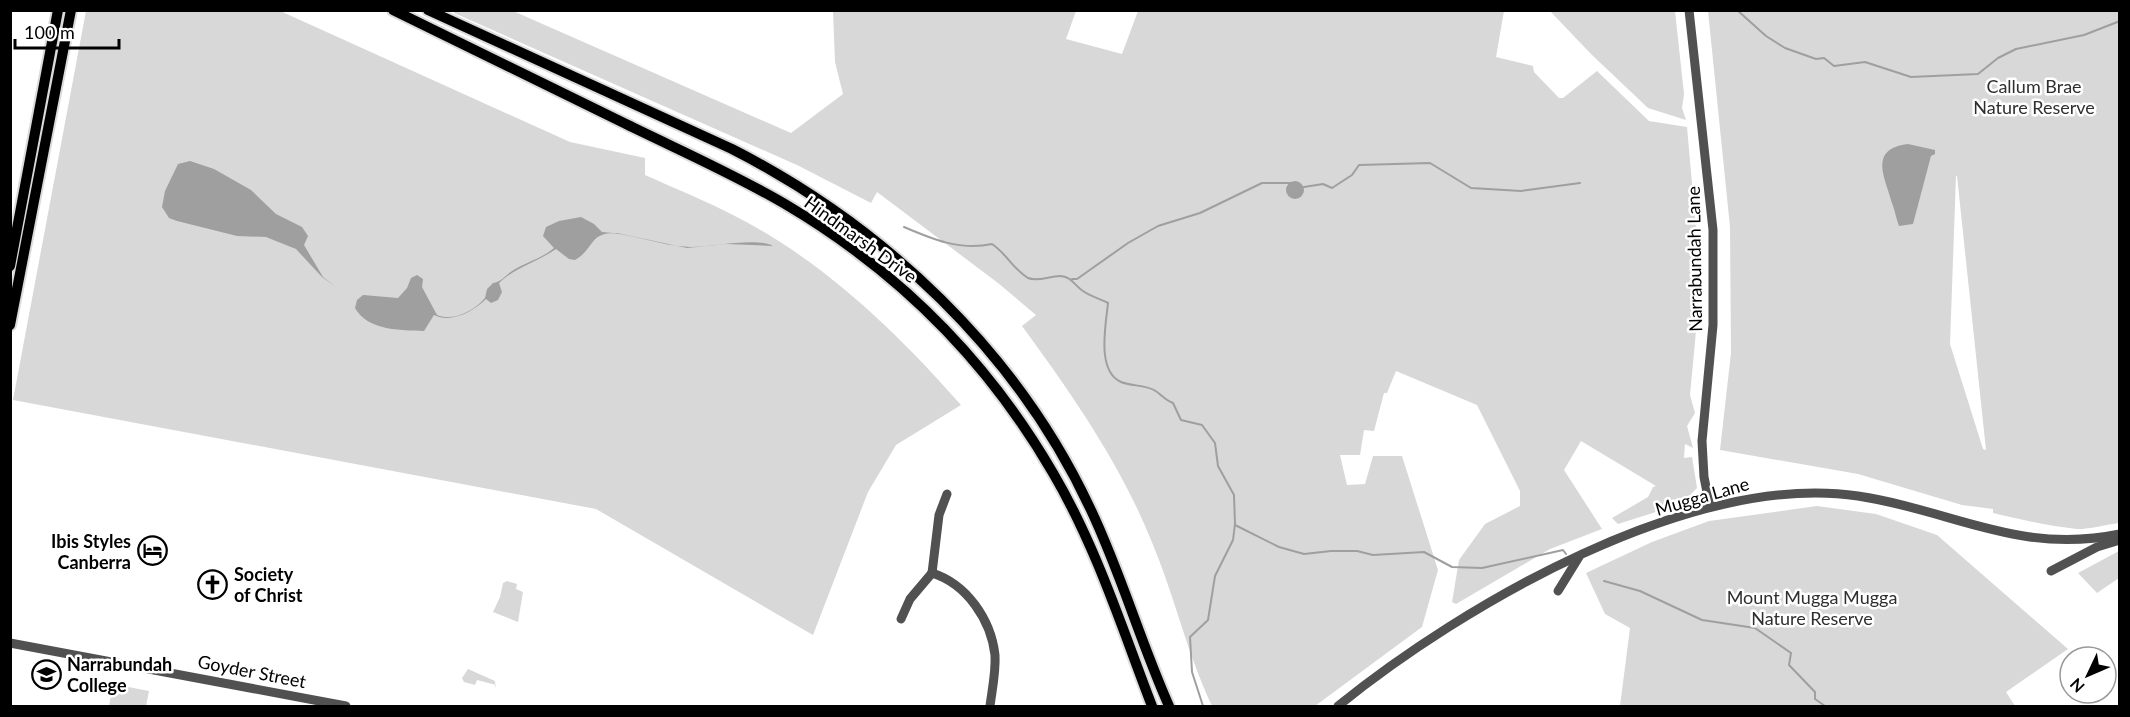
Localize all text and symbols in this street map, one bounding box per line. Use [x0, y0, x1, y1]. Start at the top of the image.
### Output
scale bar [15, 12, 118, 50]
text: 100 m [24, 21, 75, 43]
park label: Callum Brae Nature Reserve [1973, 75, 2095, 118]
street label: Narrabundah Lane [1682, 186, 1706, 332]
street label: Hindmarsh Drive [800, 191, 922, 287]
street label: Mugga Lane [1653, 472, 1751, 520]
place label: Ibis Styles Canberra [51, 530, 131, 573]
hotel icon: Ibis Styles Canberra [136, 535, 168, 567]
place label: Society of Christ [234, 563, 303, 606]
church icon: Society of Christ [197, 568, 229, 600]
park label: Mount Mugga Mugga Nature Reserve [1727, 586, 1897, 629]
north arrow [2058, 645, 2118, 705]
street label: Goyder Street [196, 650, 308, 692]
place label: Narrabundah College [67, 653, 172, 696]
school or university icon: Narrabundah College [30, 658, 62, 690]
text: N [2066, 675, 2088, 697]

